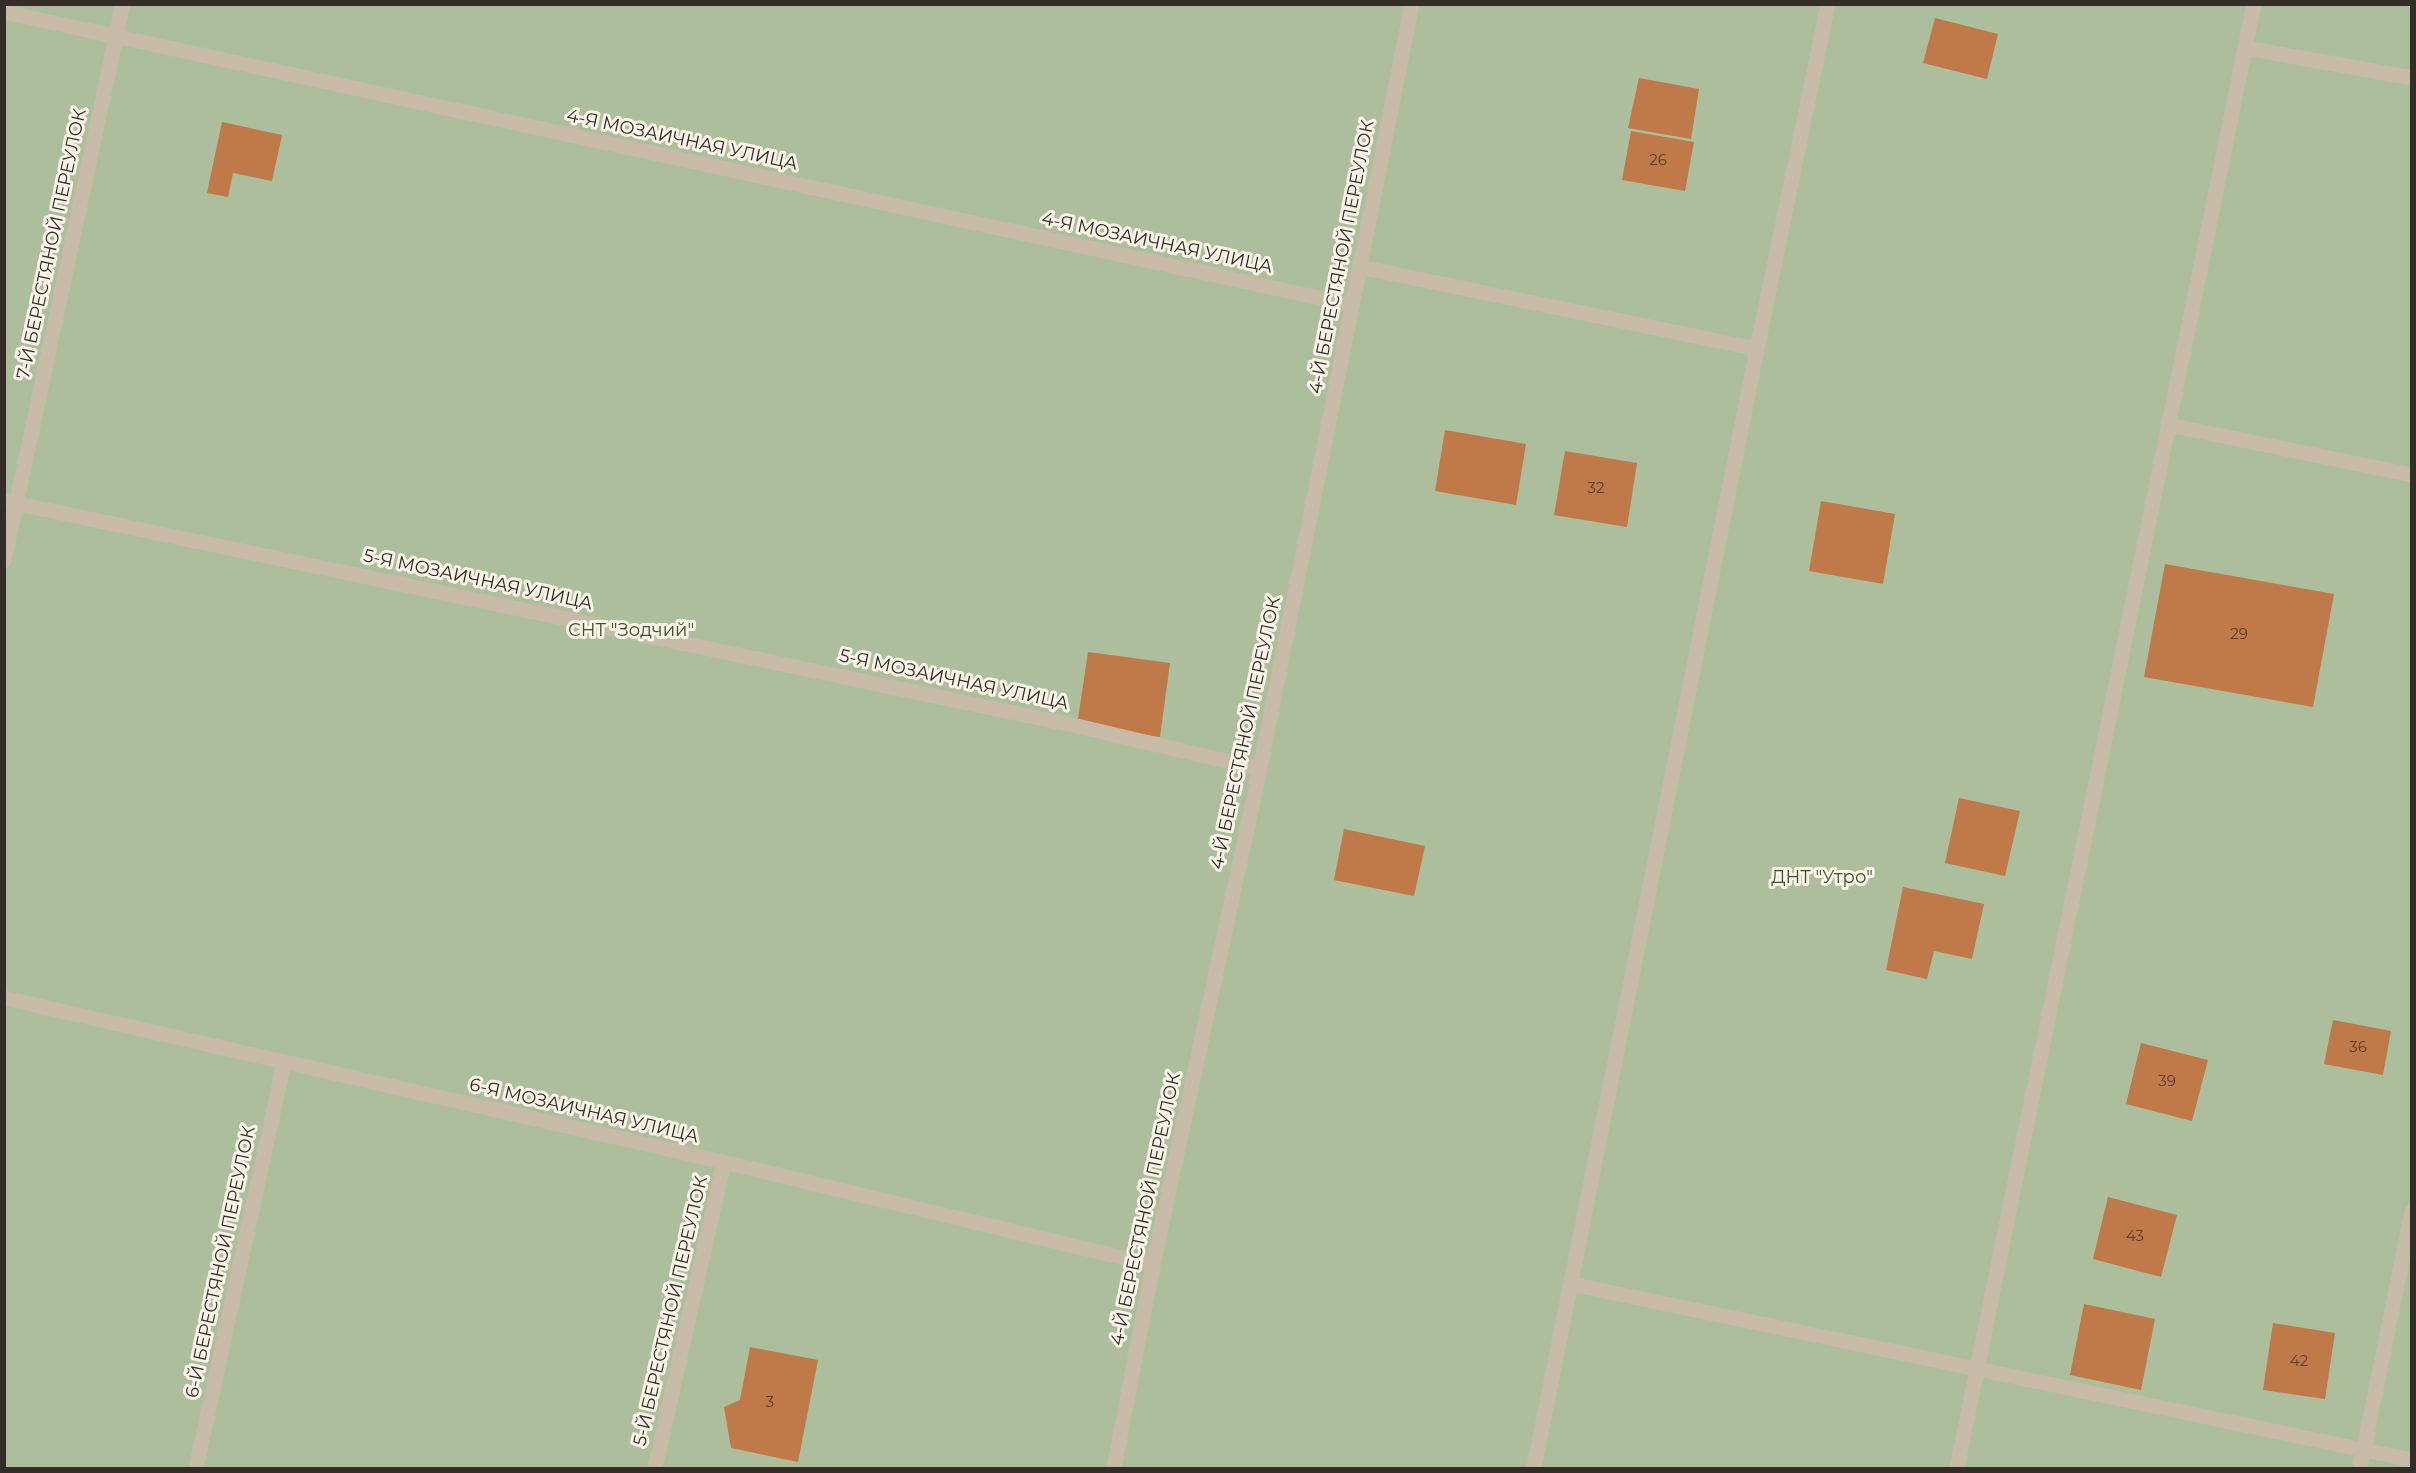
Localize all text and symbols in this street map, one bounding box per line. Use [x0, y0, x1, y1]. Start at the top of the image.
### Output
street label: 4-Я МОЗАИЧНАЯ УЛИЦА [565, 105, 799, 175]
street label: 7-Й БЕРЕСТЯНОЙ ПЕРЕУЛОК [13, 107, 91, 381]
street label: 4-Й БЕРЕСТЯНОЙ ПЕРЕУЛОК [1305, 118, 1379, 396]
house number: 26 [1649, 152, 1667, 170]
street label: 4-Я МОЗАИЧНАЯ УЛИЦА [1040, 208, 1274, 278]
house number: 32 [1588, 480, 1604, 498]
street label: 5-Я МОЗАИЧНАЯ УЛИЦА [361, 545, 595, 615]
street label: 4-Й БЕРЕСТЯНОЙ ПЕРЕУЛОК [1207, 595, 1285, 871]
park label: СНТ "Зодчий" [568, 620, 694, 642]
house number: 29 [2230, 626, 2248, 644]
street label: 5-Я МОЗАИЧНАЯ УЛИЦА [837, 645, 1071, 715]
park label: ДНТ "Утро" [1771, 867, 1873, 889]
house number: 36 [2349, 1039, 2367, 1057]
street label: 4-Й БЕРЕСТЯНОЙ ПЕРЕУЛОК [1107, 1071, 1185, 1347]
house number: 39 [2158, 1073, 2176, 1091]
street label: 6-Я МОЗАИЧНАЯ УЛИЦА [467, 1074, 701, 1148]
street label: 6-Й БЕРЕСТЯНОЙ ПЕРЕУЛОК [182, 1124, 260, 1400]
street label: 5-Й БЕРЕСТЯНОЙ ПЕРЕУЛОК [629, 1174, 713, 1448]
house number: 43 [2126, 1228, 2144, 1246]
house number: 42 [2290, 1353, 2308, 1371]
house number: 3 [766, 1394, 774, 1412]

